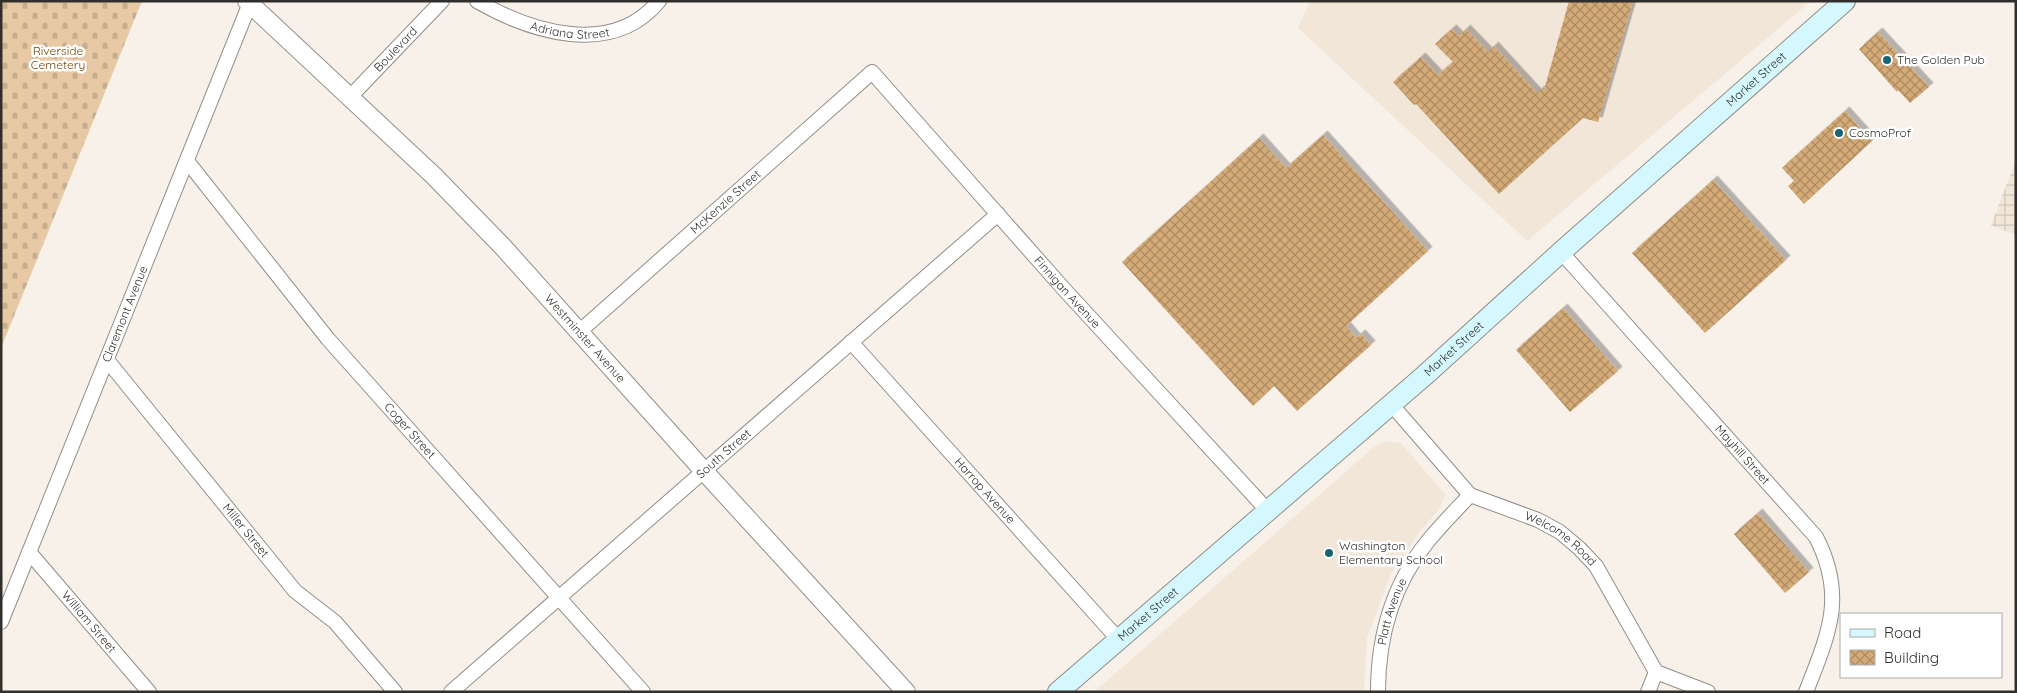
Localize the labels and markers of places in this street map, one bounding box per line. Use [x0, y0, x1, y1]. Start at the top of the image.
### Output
place label: The Golden Pub [1897, 52, 1985, 67]
marker: The Golden Pub [1881, 54, 1893, 66]
place label: CosmoProf [1849, 125, 1912, 140]
marker: CosmoProf [1833, 127, 1845, 139]
place label: Washington Elementary School [1339, 538, 1443, 567]
marker: Washington Elementary School [1323, 547, 1335, 559]

